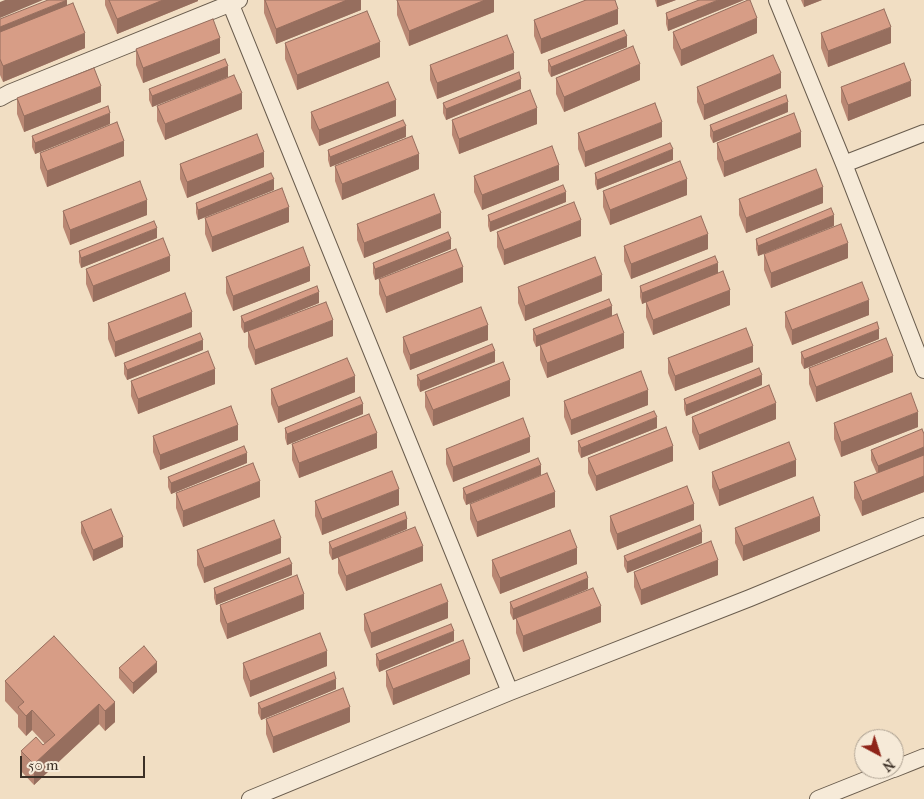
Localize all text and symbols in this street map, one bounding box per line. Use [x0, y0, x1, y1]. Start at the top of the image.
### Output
north arrow [854, 729, 904, 779]
scale bar [22, 746, 148, 778]
text: N [879, 755, 898, 775]
text: 50 m [28, 756, 58, 774]

